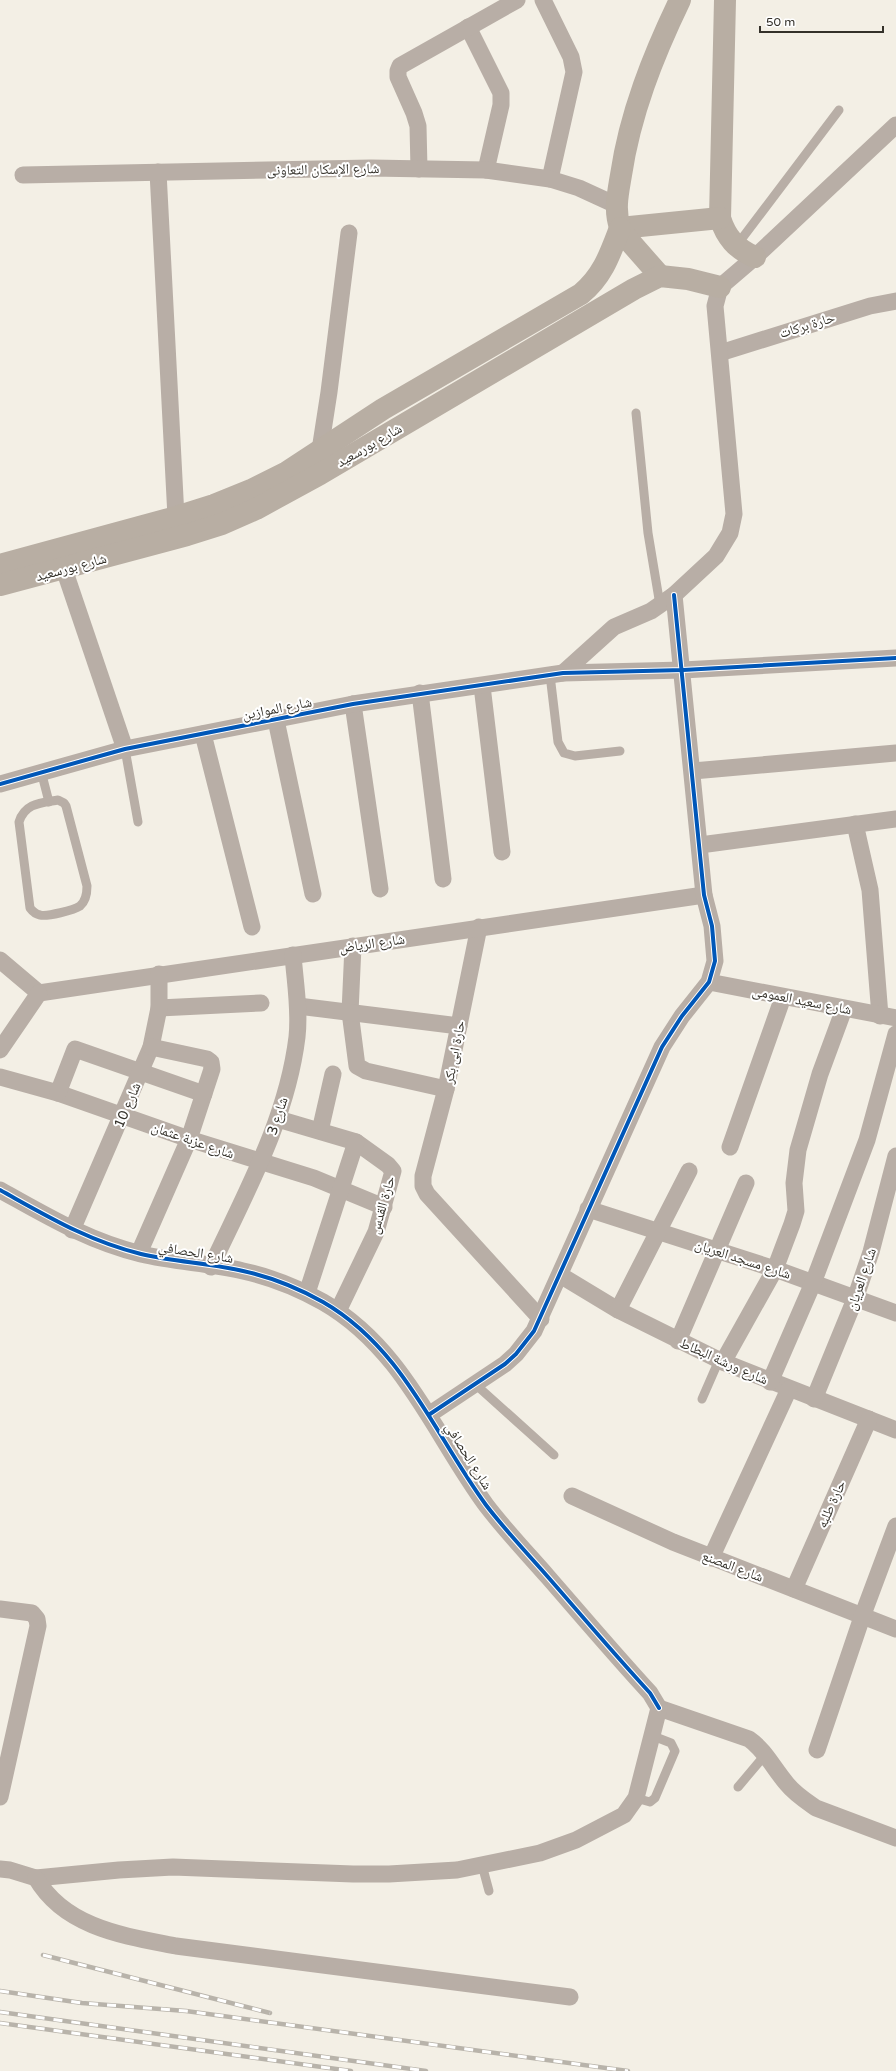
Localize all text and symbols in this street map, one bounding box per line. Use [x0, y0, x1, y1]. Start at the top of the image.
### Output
scale bar [760, 8, 883, 34]
text: 50 m [766, 15, 795, 29]
street label: شارع الإسكان التعاونى [267, 160, 379, 180]
street label: حارة بركات [777, 309, 837, 342]
street label: شارع بورسعيد [333, 420, 406, 472]
street label: شارع بورسعيد [34, 550, 109, 586]
street label: شارع الموازين [241, 693, 314, 725]
street label: شارع الرياض [338, 930, 406, 957]
street label: شارع سعيد العمومى [751, 983, 853, 1019]
street label: حارة ابى بكر [440, 1019, 469, 1086]
street label: شارع 10 [110, 1080, 146, 1131]
street label: شارع 3 [263, 1095, 293, 1138]
street label: شارع عزبة عثمان [149, 1118, 236, 1164]
street label: حارة القدس [366, 1174, 399, 1236]
street label: شارع مسجد العريان [692, 1236, 793, 1284]
street label: شارع الحصافي [157, 1238, 235, 1269]
street label: شارع العريان [843, 1246, 881, 1313]
street label: شارع ورشة البطاط [677, 1334, 771, 1389]
street label: شارع الحصافي [439, 1420, 496, 1494]
street label: حارة طلبه [813, 1478, 849, 1531]
street label: شارع المصنع [700, 1547, 766, 1587]

